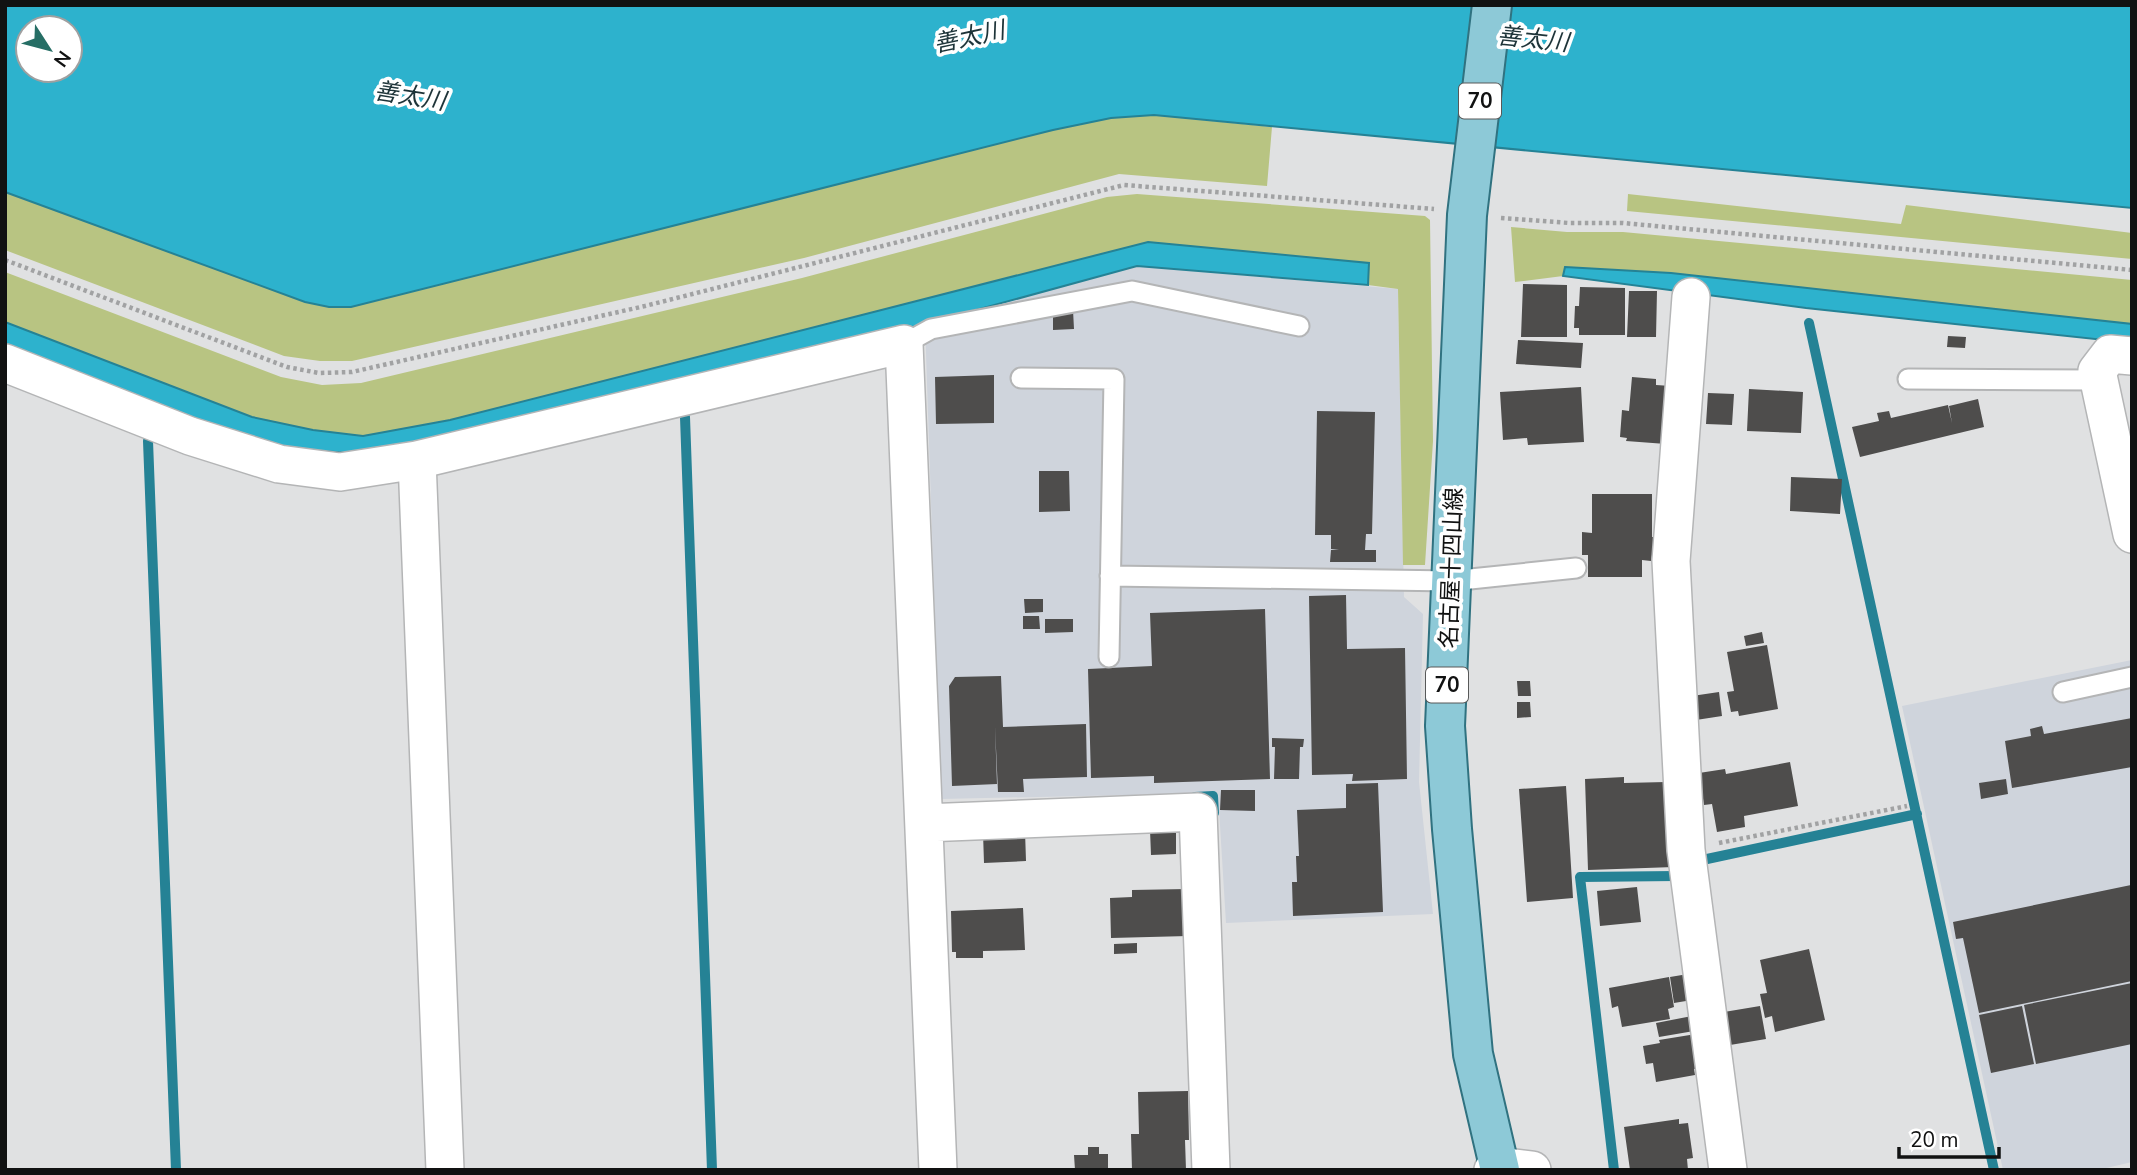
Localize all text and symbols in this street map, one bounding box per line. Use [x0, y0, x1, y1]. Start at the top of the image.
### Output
water label: 善太川 [930, 13, 1010, 60]
north arrow [14, 14, 84, 84]
water label: 善太川 [1496, 19, 1573, 59]
text: N [47, 45, 77, 72]
water label: 善太川 [372, 75, 451, 118]
road number: 70 [1459, 84, 1501, 119]
street label: 名古屋十四山線 [1433, 487, 1470, 649]
road number: 70 [1426, 668, 1468, 702]
scale bar [1899, 1116, 1999, 1160]
text: 20 m [1910, 1126, 1959, 1154]

